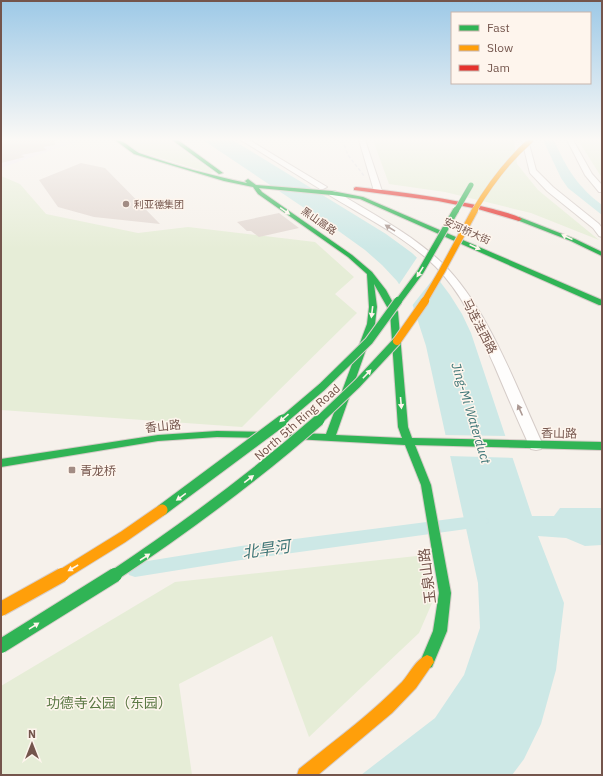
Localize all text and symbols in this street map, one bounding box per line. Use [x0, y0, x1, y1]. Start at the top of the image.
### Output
legend [451, 12, 591, 84]
text: Fast [487, 20, 510, 35]
text: Slow [487, 40, 513, 55]
text: Jam [487, 60, 510, 75]
place label: 利亚德集团 [134, 198, 184, 211]
marker: 利亚德集团 [121, 199, 131, 209]
street label: 黑山扈路 [299, 204, 339, 238]
one-way arrow [280, 207, 290, 215]
street label: 安河桥大街 [442, 215, 492, 247]
one-way arrow [384, 225, 396, 232]
one-way arrow [561, 234, 572, 240]
one-way arrow [469, 244, 480, 250]
one-way arrow [416, 267, 424, 278]
street label: 马连洼西路 [460, 296, 500, 356]
one-way arrow [369, 306, 376, 318]
water label: Jing-Mi Waterduct [448, 360, 495, 466]
one-way arrow [362, 369, 372, 379]
street label: North 5th Ring Road [251, 381, 343, 463]
one-way arrow [398, 397, 405, 409]
one-way arrow [517, 404, 523, 415]
one-way arrow [280, 413, 289, 422]
street label: 香山路 [144, 417, 182, 435]
street label: 香山路 [541, 425, 577, 441]
place label: 青龙桥 [80, 463, 116, 478]
marker: 青龙桥 [67, 465, 77, 475]
one-way arrow [244, 476, 254, 484]
one-way arrow [176, 493, 186, 501]
water label: 北旱河 [241, 535, 294, 562]
street label: 玉泉山路 [415, 547, 439, 605]
one-way arrow [139, 553, 150, 561]
one-way arrow [67, 565, 79, 572]
one-way arrow [29, 622, 39, 630]
park label: 功德寺公园（东园） [46, 694, 172, 712]
north arrow [12, 724, 52, 764]
text: N [28, 727, 36, 741]

